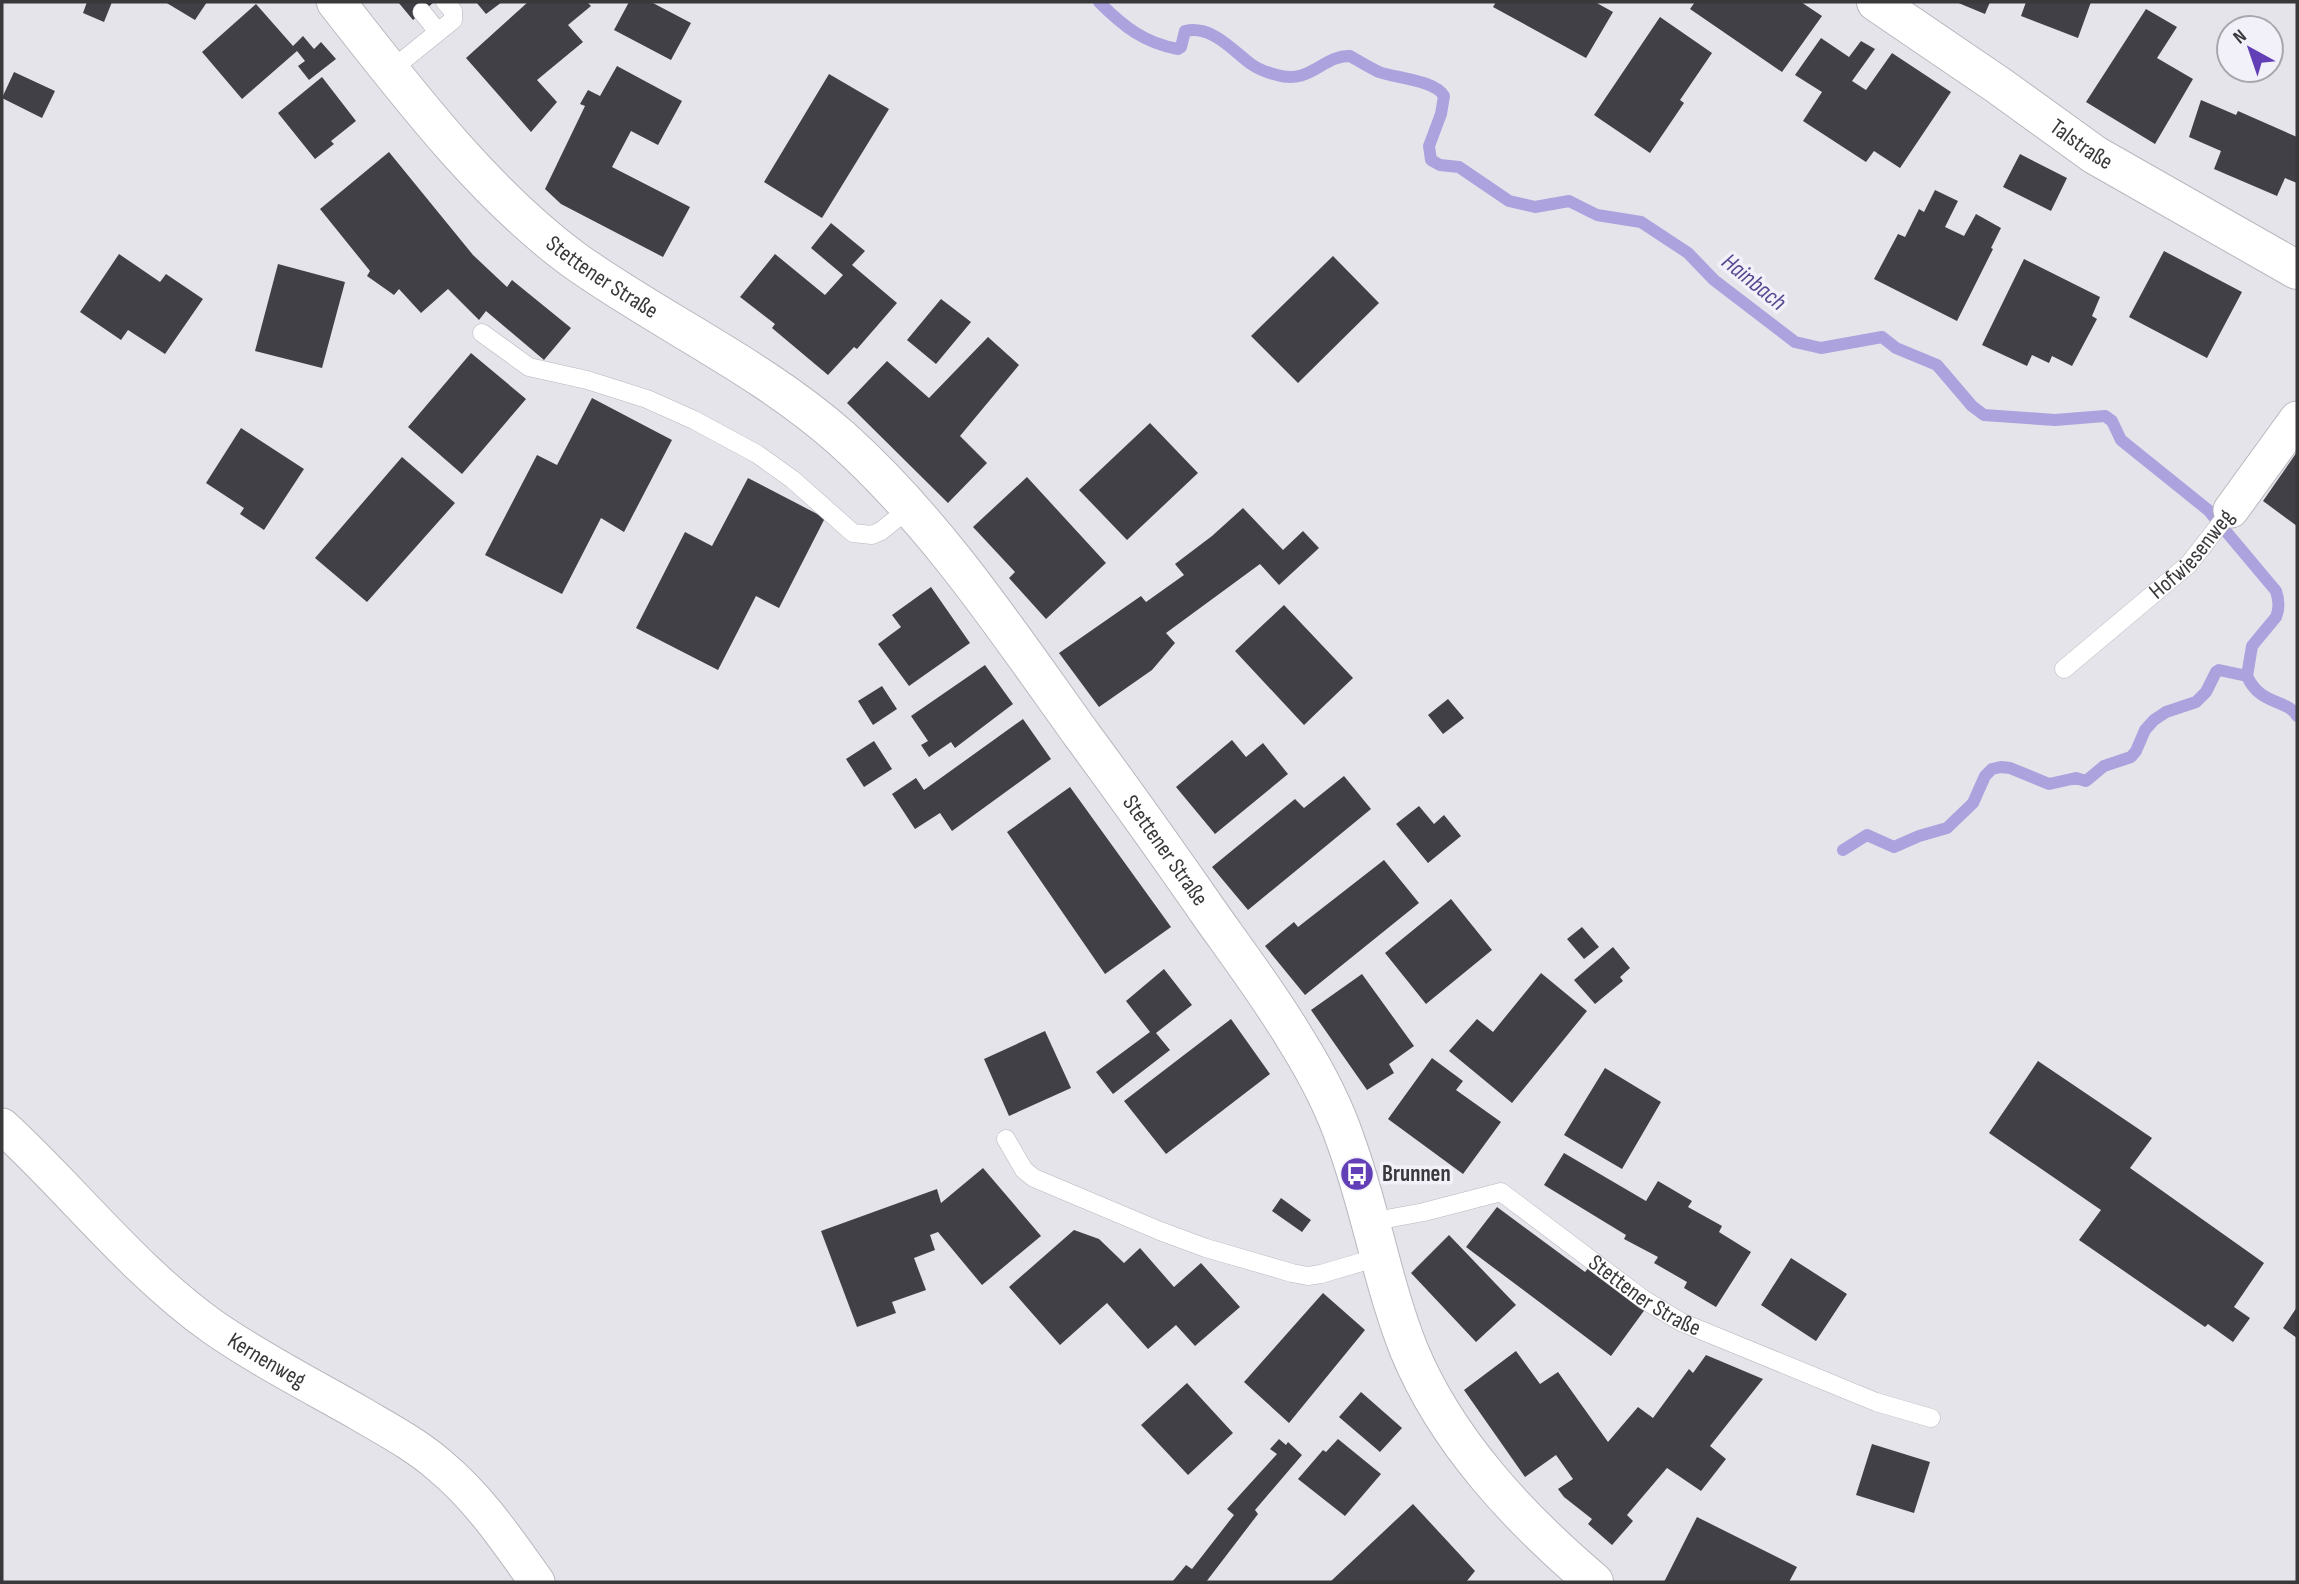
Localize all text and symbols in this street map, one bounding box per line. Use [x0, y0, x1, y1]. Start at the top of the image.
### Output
north arrow [2215, 14, 2285, 84]
text: N [2229, 25, 2251, 49]
street label: Talstraße [2044, 113, 2118, 176]
street label: Stettener Straße [540, 230, 663, 325]
water label: Hainbach [1716, 247, 1792, 317]
street label: Hofwiesenweg [2143, 504, 2240, 605]
street label: Stettener Straße [1116, 790, 1214, 911]
bus stop icon: Brunnen [1338, 1155, 1376, 1193]
place label: Brunnen [1382, 1160, 1451, 1188]
street label: Stettener Straße [1583, 1249, 1705, 1343]
street label: Kernenweg [222, 1326, 311, 1394]

